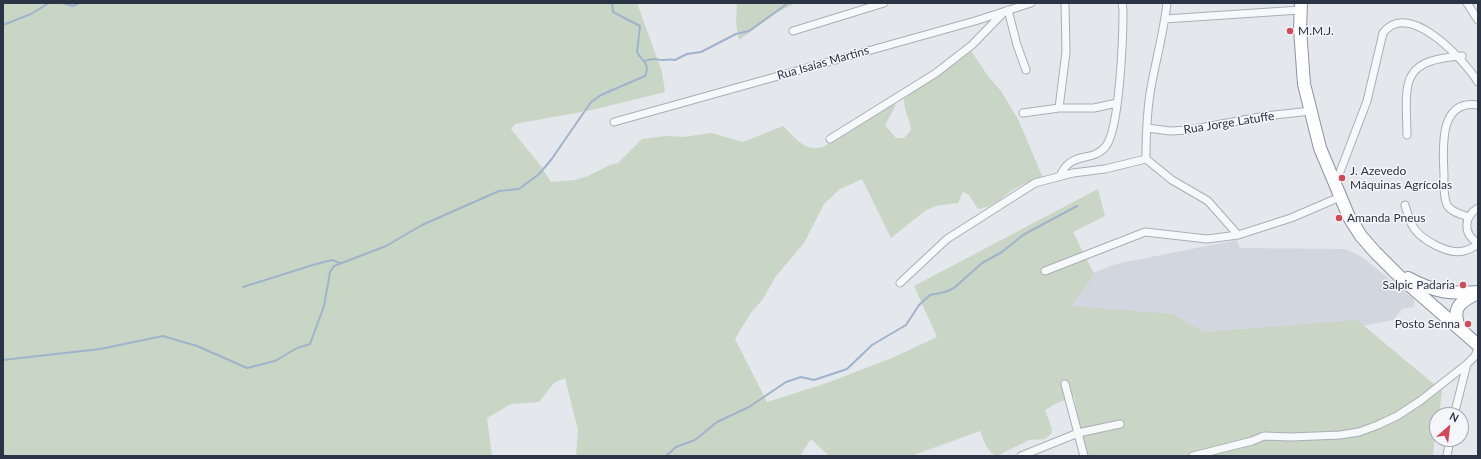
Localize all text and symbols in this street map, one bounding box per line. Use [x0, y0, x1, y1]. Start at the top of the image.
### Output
place label: M.M.J. [1298, 24, 1334, 38]
marker: M.M.J. [1285, 26, 1295, 36]
street label: Rua Isaías Martins [775, 43, 871, 83]
street label: Rua Jorge Latuffe [1183, 109, 1275, 137]
place label: J. Azevedo Máquinas Agrícolas [1350, 164, 1452, 192]
marker: J. Azevedo Máquinas Agrícolas [1337, 173, 1347, 183]
place label: Amanda Pneus [1347, 211, 1425, 225]
marker: Amanda Pneus [1334, 213, 1344, 223]
place label: Salpic Padaria [1382, 278, 1455, 292]
marker: Salpic Padaria [1458, 280, 1468, 290]
place label: Posto Senna [1395, 317, 1460, 331]
marker: Posto Senna [1463, 319, 1473, 329]
north arrow [1429, 407, 1469, 447]
text: N [1448, 409, 1461, 425]

